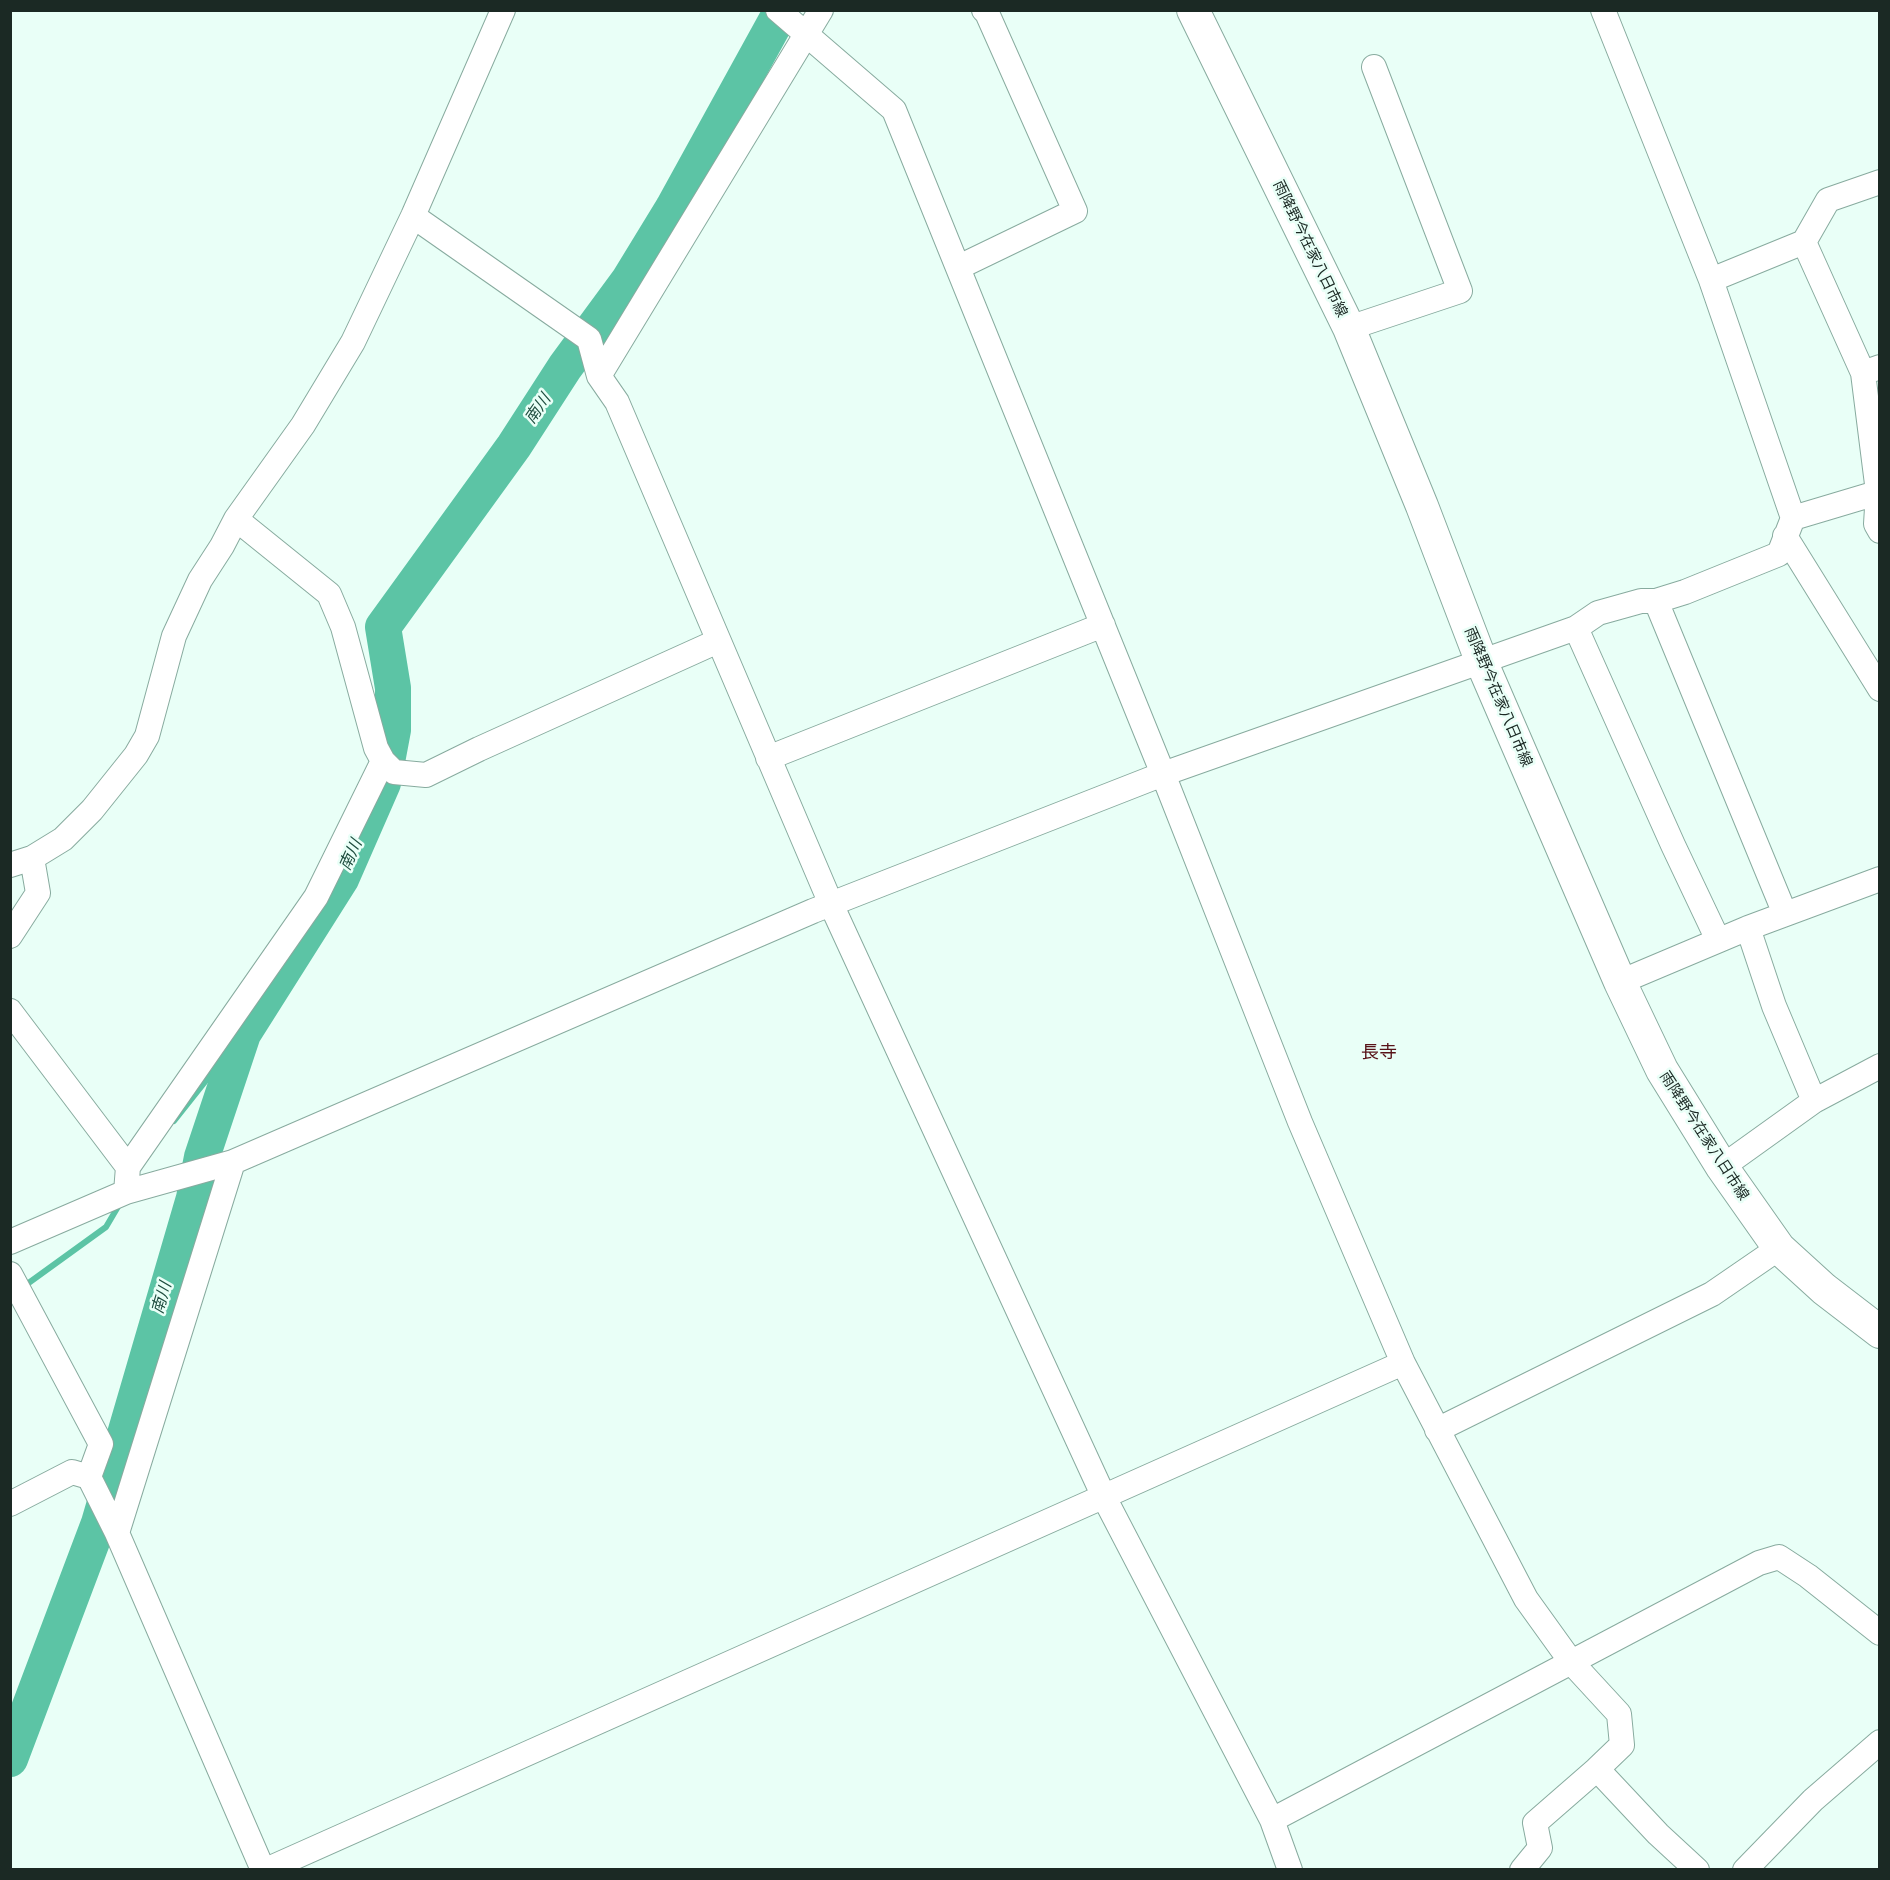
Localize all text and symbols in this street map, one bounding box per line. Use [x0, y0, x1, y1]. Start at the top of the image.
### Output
street label: 雨降野今在家八日市線 [1269, 178, 1351, 320]
water label: 南川 [521, 390, 555, 428]
street label: 雨降野今在家八日市線 [1460, 624, 1536, 770]
water label: 南川 [336, 836, 366, 874]
district label: 長寺 [1361, 1042, 1397, 1064]
street label: 雨降野今在家八日市線 [1656, 1068, 1752, 1204]
water label: 南川 [148, 1280, 176, 1316]

